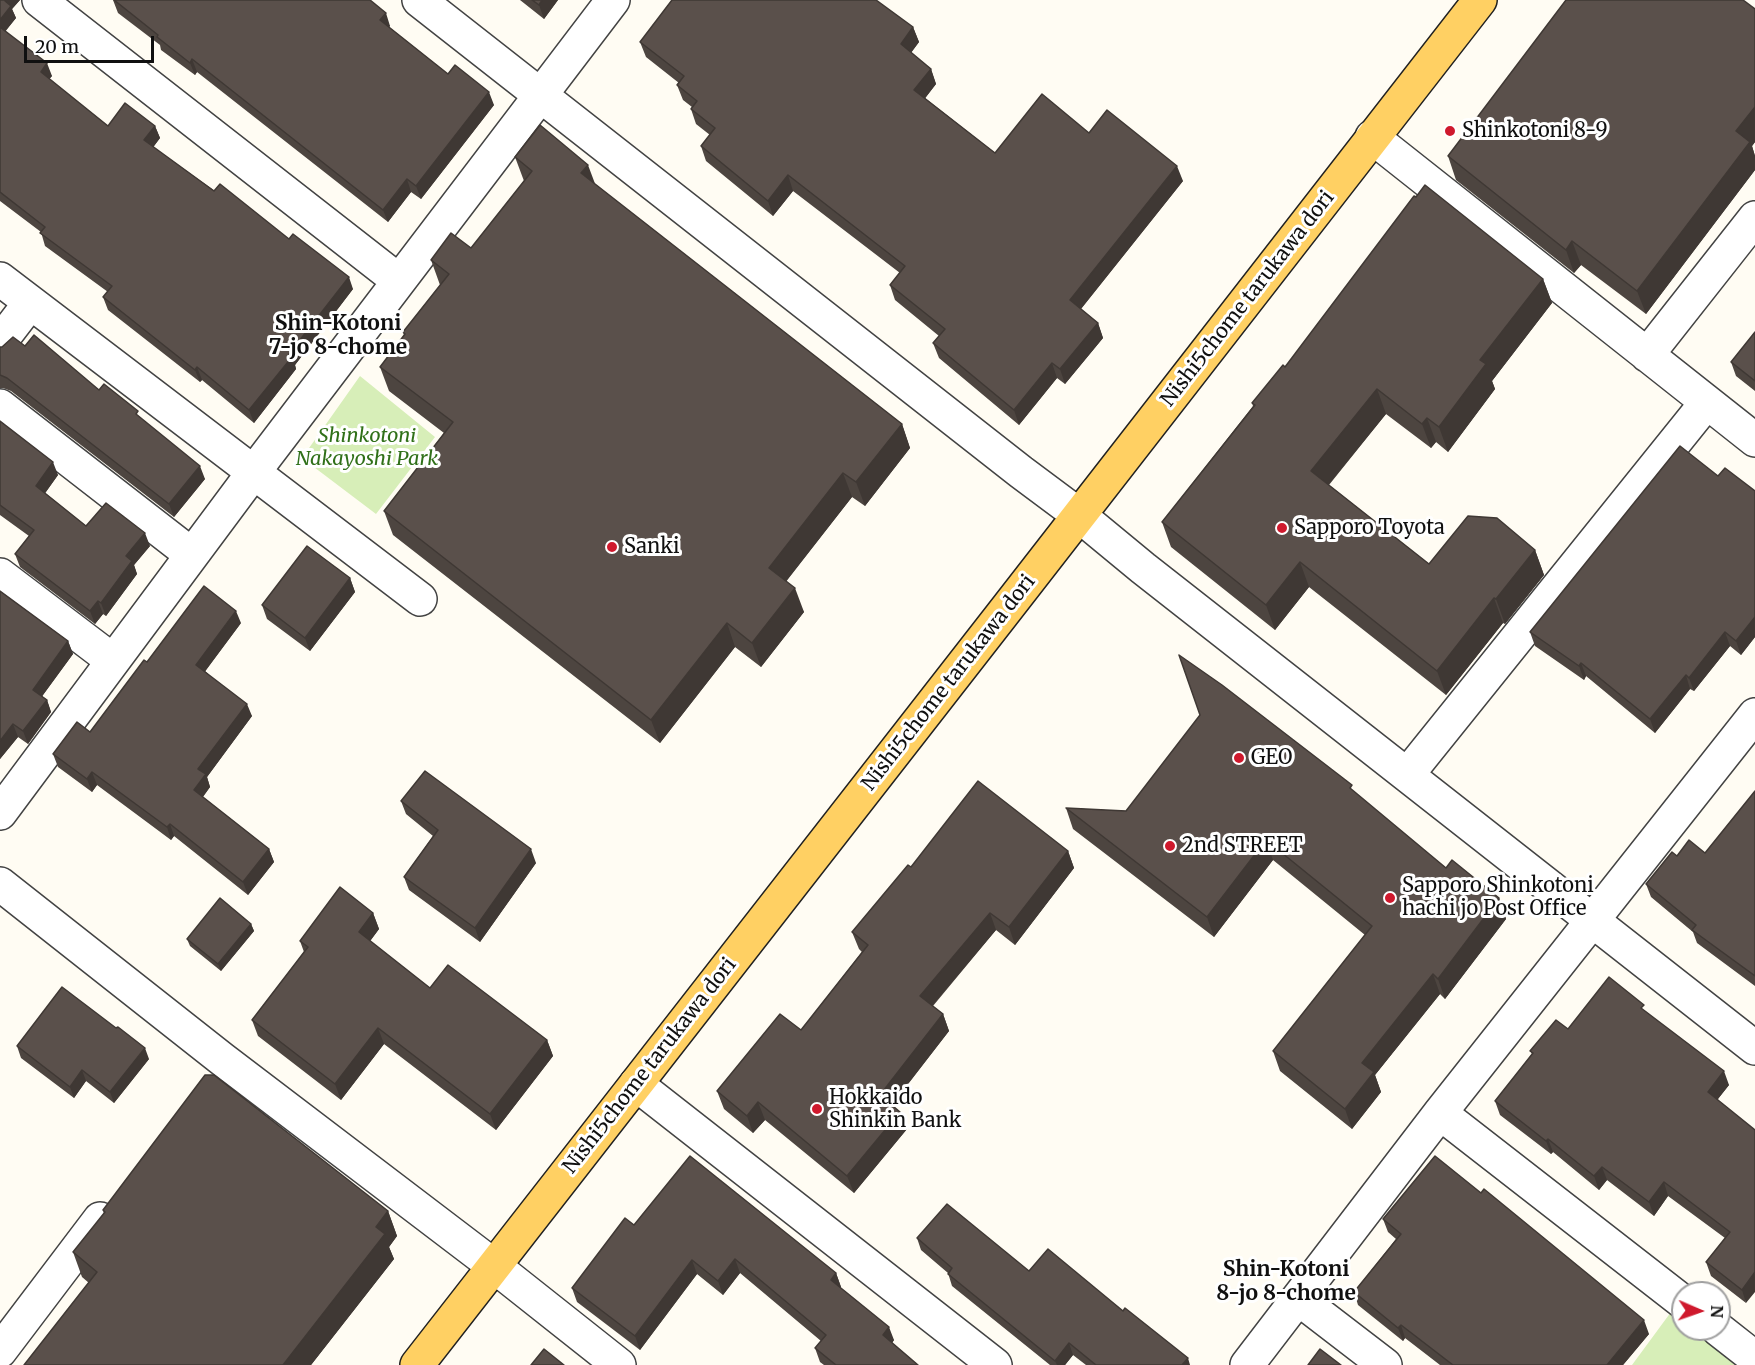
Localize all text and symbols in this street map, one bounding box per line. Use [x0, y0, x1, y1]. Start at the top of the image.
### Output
scale bar [27, 24, 158, 62]
text: 20 m [35, 35, 79, 58]
place label: Shinkotoni 8-9 [1462, 119, 1608, 143]
marker: Shinkotoni 8-9 [1443, 124, 1457, 138]
street label: Nishi5chome tarukawa dori [1156, 186, 1340, 412]
district label: Shin-Kotoni 7-jo 8-chome [269, 311, 407, 361]
park label: Shinkotoni Nakayoshi Park [296, 424, 438, 471]
place label: Sapporo Toyota [1294, 516, 1445, 540]
marker: Sapporo Toyota [1275, 521, 1289, 535]
place label: Sanki [624, 535, 679, 559]
marker: Sanki [605, 540, 619, 554]
street label: Nishi5chome tarukawa dori [857, 570, 1041, 796]
place label: GEO [1251, 746, 1293, 770]
marker: GEO [1232, 751, 1246, 765]
place label: 2nd STREET [1182, 834, 1303, 858]
marker: 2nd STREET [1163, 839, 1177, 853]
place label: Sapporo Shinkotoni hachi jo Post Office [1402, 874, 1594, 921]
marker: Sapporo Shinkotoni hachi jo Post Office [1383, 891, 1397, 905]
street label: Nishi5chome tarukawa dori [558, 953, 742, 1179]
place label: Hokkaido Shinkin Bank [829, 1086, 961, 1133]
marker: Hokkaido Shinkin Bank [810, 1102, 824, 1116]
district label: Shin-Kotoni 8-jo 8-chome [1216, 1257, 1356, 1307]
north arrow [1671, 1281, 1731, 1341]
text: N [1707, 1305, 1727, 1318]

